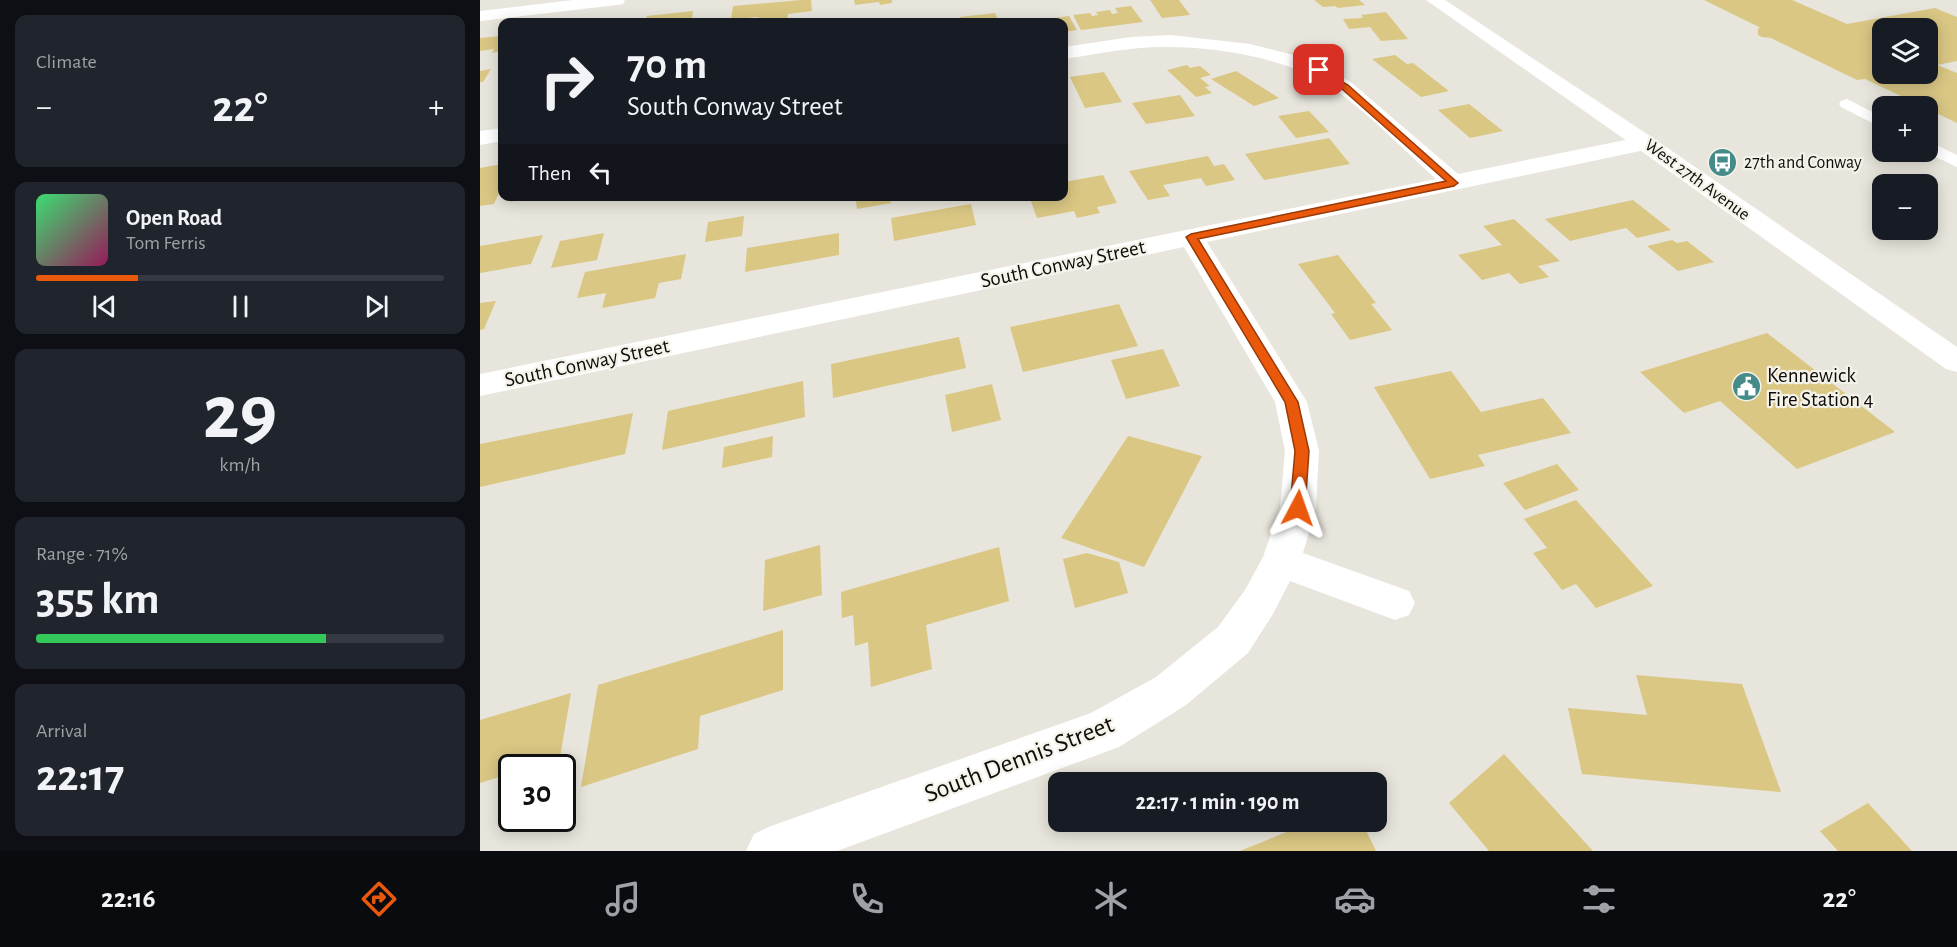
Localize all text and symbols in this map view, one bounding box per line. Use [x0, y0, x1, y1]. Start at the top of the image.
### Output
map controls [1872, 18, 1938, 240]
button: layers [1872, 18, 1938, 84]
icon: right [528, 42, 606, 120]
text: 70 m [627, 44, 707, 86]
pin [1293, 44, 1344, 95]
text: Climate [36, 52, 97, 72]
icon: arrive [1302, 53, 1335, 86]
text: 22° [212, 85, 268, 130]
text: − [36, 91, 52, 124]
text: + [428, 91, 444, 124]
text: South Conway Street [627, 93, 843, 120]
button: + [1872, 96, 1938, 162]
street label: West 27th Avenue [1641, 136, 1753, 224]
bus stop icon: 27th and Conway [1707, 147, 1739, 179]
place label: 27th and Conway [1744, 154, 1862, 172]
icon: left [584, 156, 617, 189]
text: Then [528, 162, 572, 184]
button: − [1872, 174, 1938, 240]
text: Open Road [126, 207, 222, 229]
text: Tom Ferris [126, 233, 206, 253]
street label: South Conway Street [979, 236, 1148, 292]
icon: previous [88, 290, 121, 323]
icon: pause [224, 290, 257, 323]
icon: next [360, 290, 393, 323]
street label: South Conway Street [503, 335, 672, 391]
place label: Kennewick Fire Station 4 [1767, 365, 1874, 410]
public building icon: Kennewick Fire Station 4 [1730, 371, 1762, 403]
text: 29 [203, 375, 277, 453]
text: km/h [219, 455, 261, 475]
position arrow [1266, 476, 1330, 540]
text: Range · 71% [36, 544, 128, 564]
text: 355 km [36, 577, 160, 622]
street label: South Dennis Street [921, 711, 1117, 807]
text: Arrival [36, 721, 87, 741]
text: 22:17 [36, 754, 124, 799]
speed limit sign: 30 [498, 754, 576, 832]
text: 22:17 · 1 min · 190 m [1135, 791, 1300, 813]
icon: directions [358, 878, 400, 920]
icon: music [602, 878, 644, 920]
icon: phone [846, 878, 888, 920]
icon: climate [1090, 878, 1132, 920]
icon: car [1334, 878, 1376, 920]
icon: filters [1578, 878, 1620, 920]
text: 22:16 [101, 885, 155, 912]
text: 22° [1823, 885, 1856, 912]

